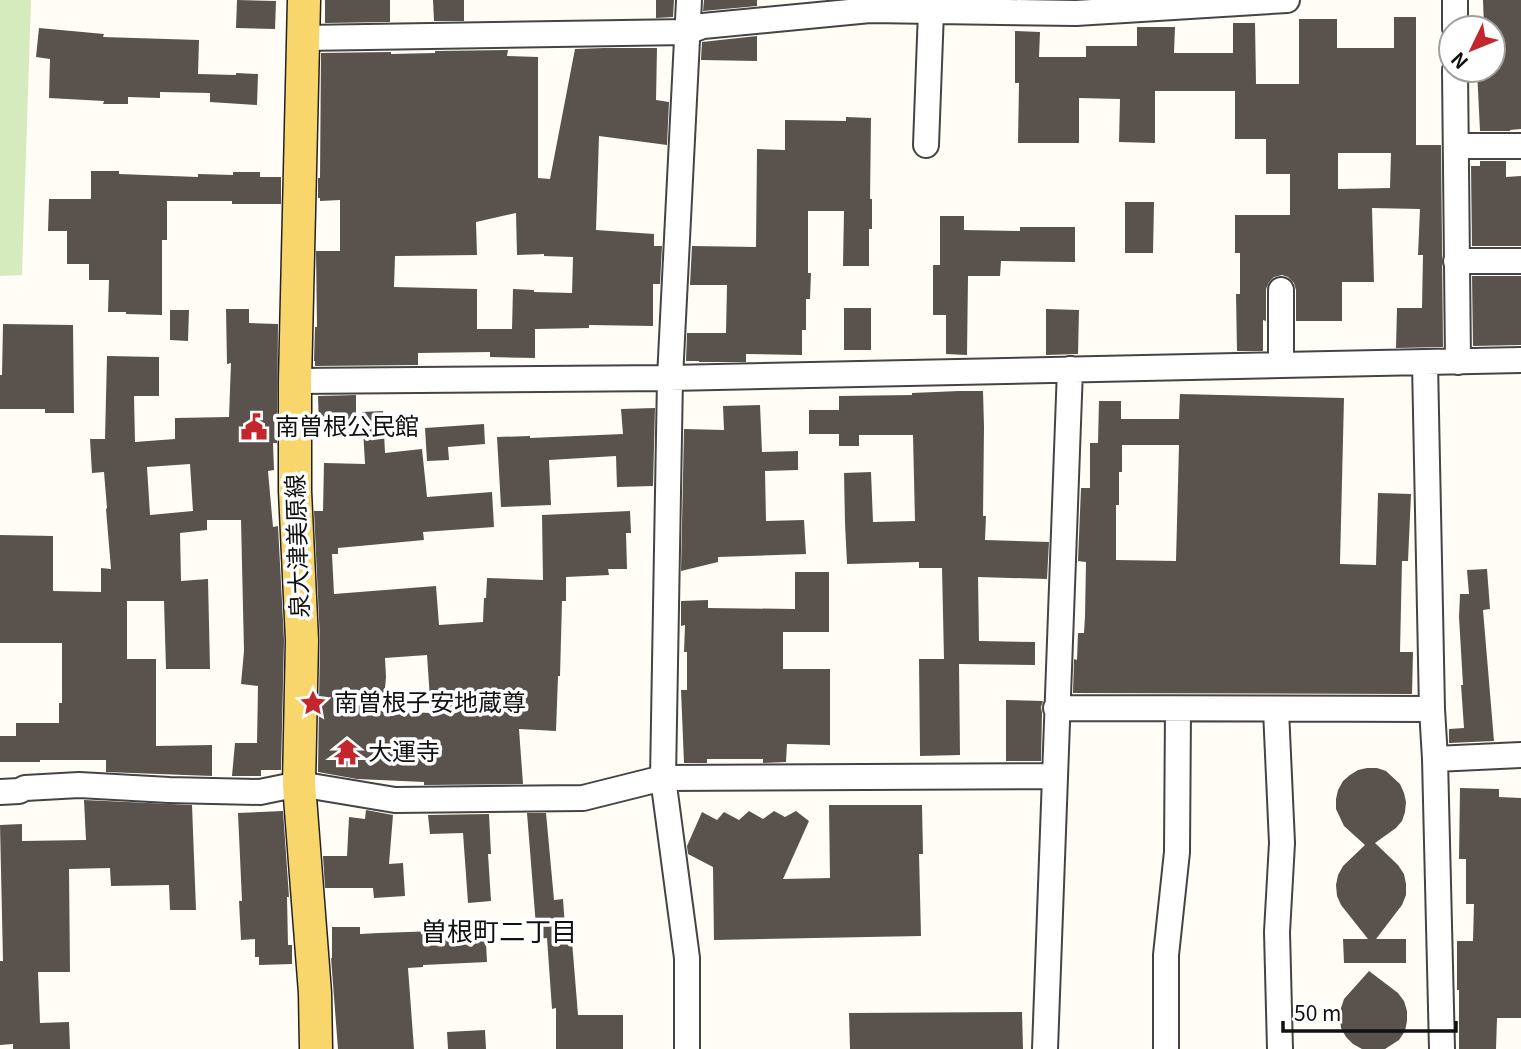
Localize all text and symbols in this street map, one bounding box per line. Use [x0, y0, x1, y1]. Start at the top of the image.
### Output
north arrow [1437, 14, 1507, 84]
text: N [1444, 47, 1473, 76]
place label: 南曽根公民館 [275, 407, 419, 442]
public building icon: 南曽根公民館 [239, 412, 269, 442]
street label: 泉大津美原線 [275, 474, 316, 619]
place label: 南曽根子安地蔵尊 [334, 683, 526, 718]
place icon: 南曽根子安地蔵尊 [298, 688, 328, 718]
place label: 大運寺 [368, 732, 440, 767]
temple icon: 大運寺 [332, 737, 362, 767]
district label: 曽根町二丁目 [421, 911, 577, 948]
scale bar [1283, 990, 1456, 1034]
text: 50 m [1294, 997, 1341, 1027]

